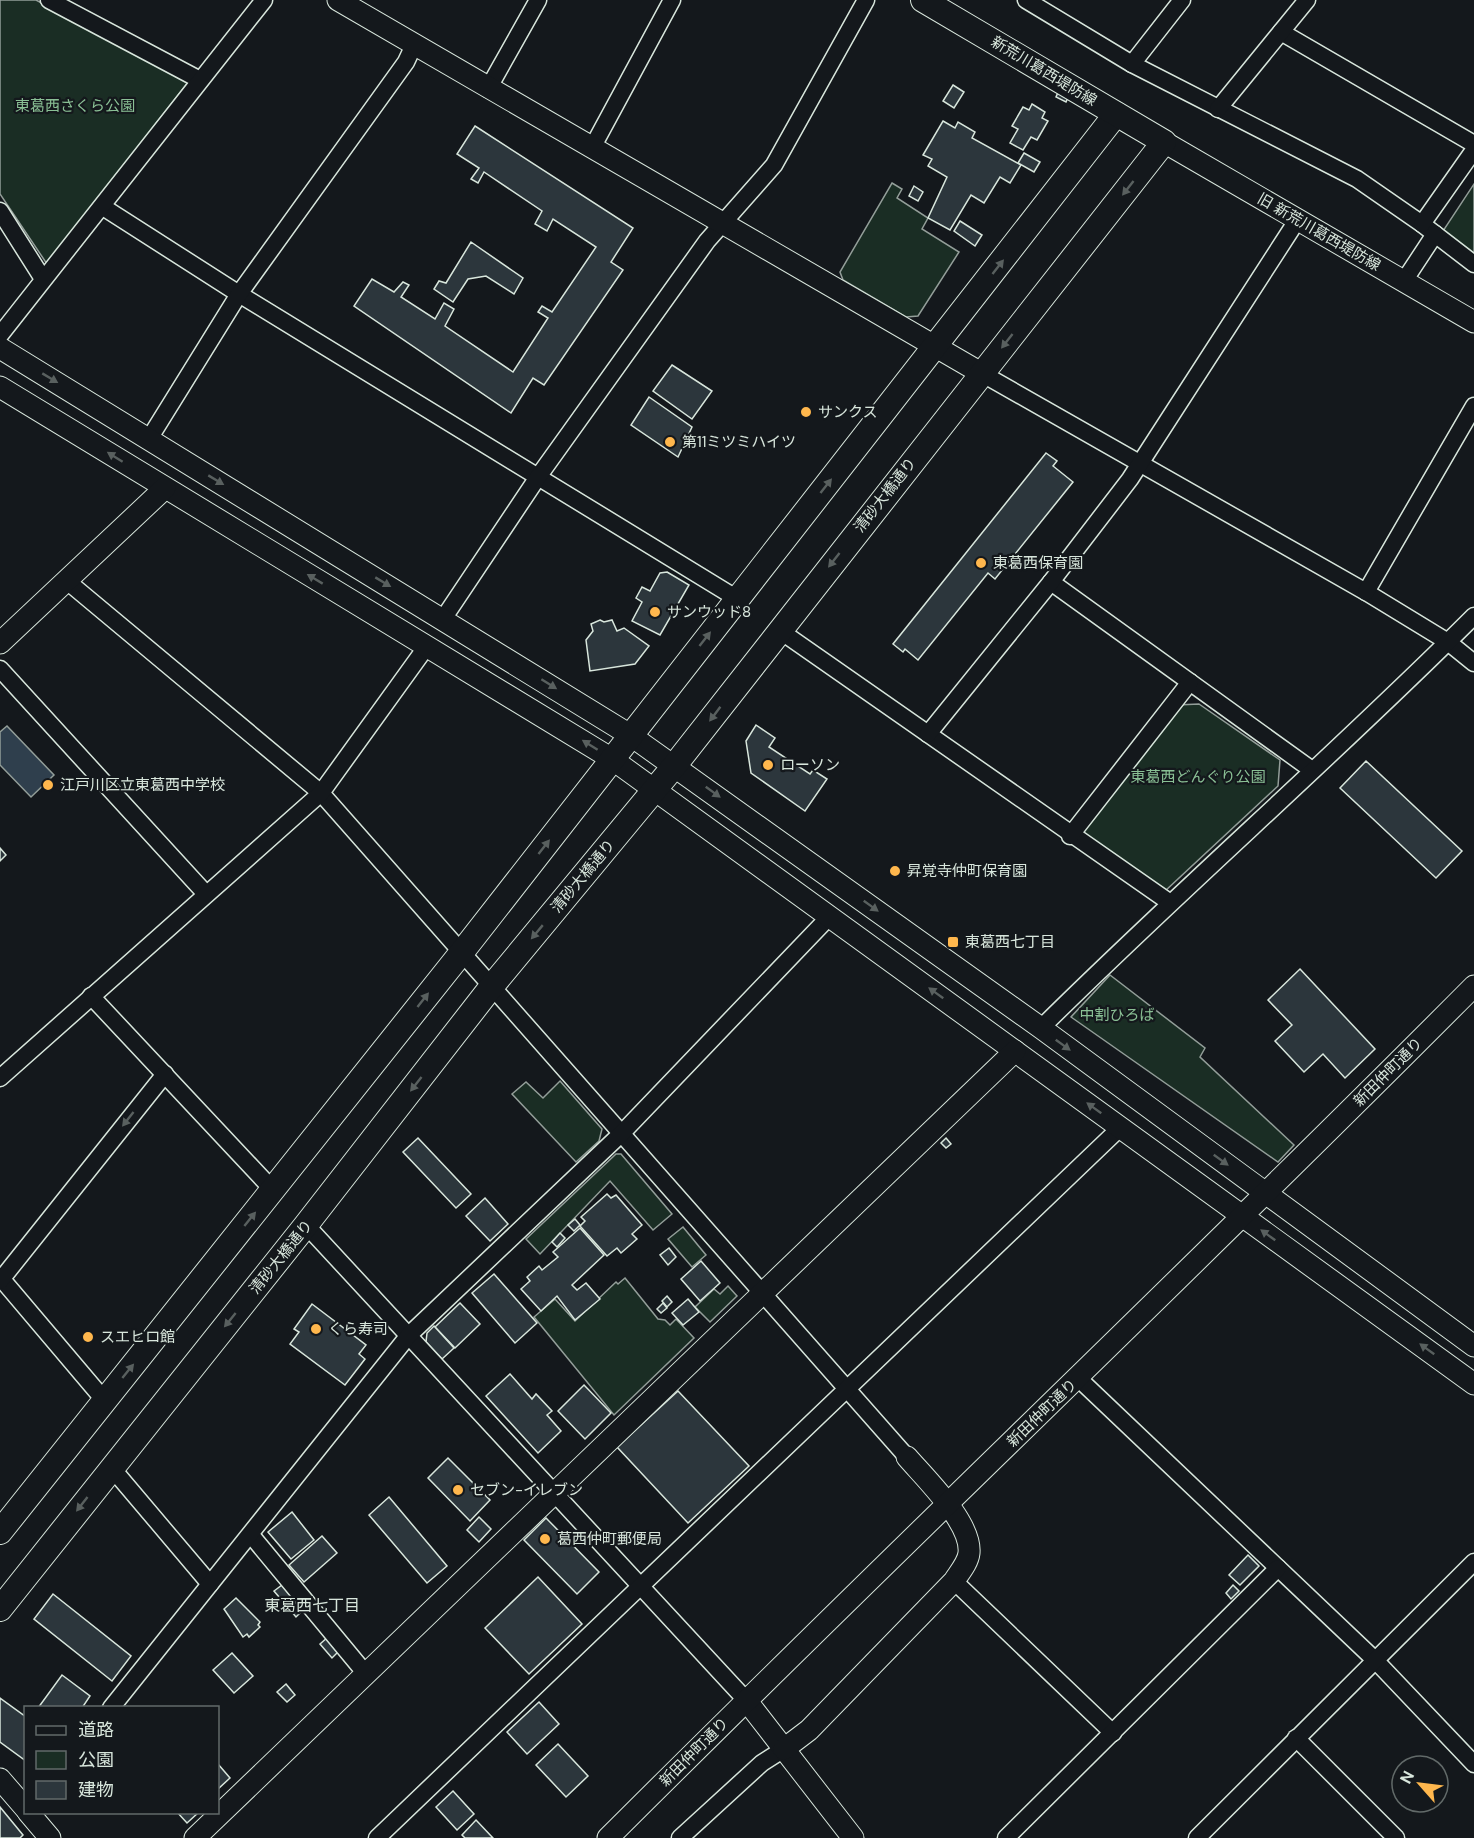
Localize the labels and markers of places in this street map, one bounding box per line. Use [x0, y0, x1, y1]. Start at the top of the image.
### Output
place label: サンクス [818, 402, 878, 422]
marker: サンクス [799, 405, 813, 419]
place label: 第11ミツミハイツ [682, 432, 796, 452]
marker: 第11ミツミハイツ [663, 435, 677, 449]
place label: 東葛西保育園 [993, 553, 1083, 573]
marker: 東葛西保育園 [974, 556, 988, 570]
place label: サンウッド8 [667, 602, 751, 622]
marker: サンウッド8 [648, 605, 662, 619]
place label: ローソン [780, 755, 840, 775]
marker: ローソン [761, 758, 775, 772]
place label: 江戸川区立東葛西中学校 [60, 775, 225, 795]
marker: 江戸川区立東葛西中学校 [41, 778, 55, 792]
place label: 昇覚寺仲町保育園 [907, 861, 1027, 881]
marker: 昇覚寺仲町保育園 [888, 864, 902, 878]
place label: 東葛西七丁目 [965, 932, 1055, 952]
marker: 東葛西七丁目 [946, 935, 960, 949]
place label: くら寿司 [328, 1319, 388, 1339]
marker: くら寿司 [309, 1322, 323, 1336]
place label: スエヒロ館 [100, 1327, 175, 1347]
marker: スエヒロ館 [81, 1330, 95, 1344]
place label: セブン-イレブン [470, 1480, 583, 1500]
marker: セブン-イレブン [451, 1483, 465, 1497]
place label: 葛西仲町郵便局 [557, 1529, 662, 1549]
marker: 葛西仲町郵便局 [538, 1532, 552, 1546]

